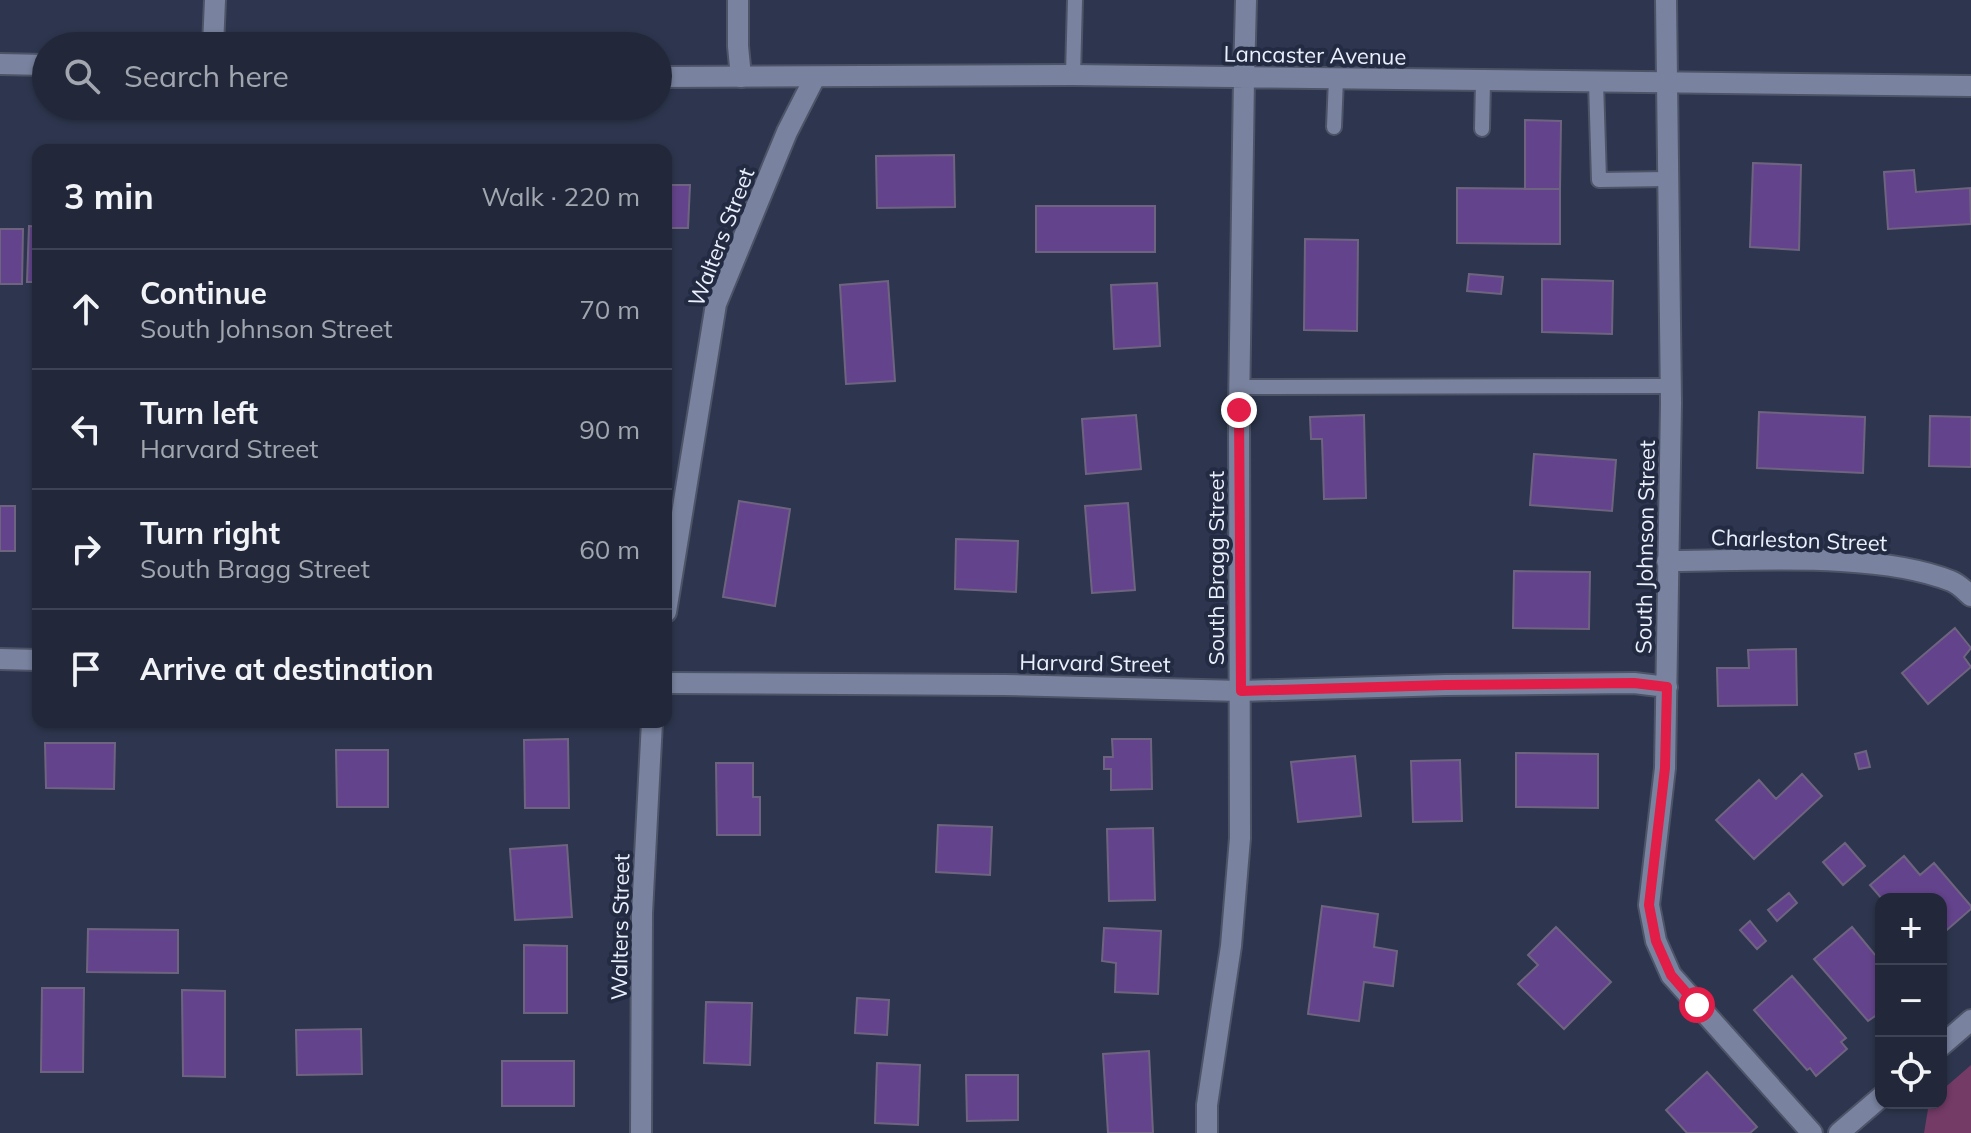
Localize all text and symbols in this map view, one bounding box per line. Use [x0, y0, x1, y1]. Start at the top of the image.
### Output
search box [32, 32, 672, 120]
street label: Lancaster Avenue [1223, 39, 1407, 71]
icon: search [60, 54, 104, 98]
text: Search here [124, 57, 289, 95]
street label: Walters Street [682, 163, 760, 310]
text: 3 min [64, 175, 154, 218]
text: Walk · 220 m [481, 180, 640, 213]
text: Continue [140, 274, 267, 312]
icon: ahead [64, 287, 108, 331]
text: 70 m [579, 293, 640, 326]
text: South Johnson Street [140, 312, 393, 345]
route end [1221, 392, 1257, 428]
text: Turn left [140, 394, 258, 432]
icon: left [64, 407, 108, 451]
text: 90 m [579, 413, 640, 446]
text: Harvard Street [140, 432, 318, 465]
street label: South Johnson Street [1629, 440, 1661, 654]
street label: South Bragg Street [1202, 470, 1230, 665]
text: Turn right [140, 514, 280, 552]
street label: Charleston Street [1710, 523, 1888, 557]
icon: right [64, 527, 108, 571]
text: 60 m [579, 533, 640, 566]
text: South Bragg Street [140, 552, 370, 585]
icon: arrive [64, 647, 108, 691]
street label: Harvard Street [1019, 648, 1171, 678]
text: Arrive at destination [140, 650, 434, 688]
street label: Walters Street [605, 853, 635, 1001]
map controls [1875, 893, 1947, 1109]
button: + [1875, 893, 1947, 965]
button: − [1875, 965, 1947, 1037]
route start [1679, 987, 1715, 1023]
button: locate [1875, 1037, 1947, 1109]

